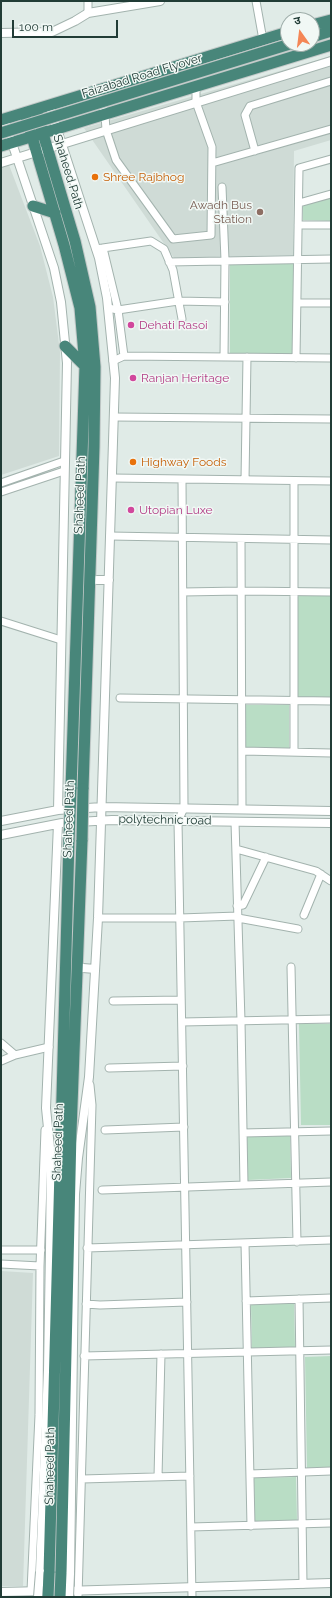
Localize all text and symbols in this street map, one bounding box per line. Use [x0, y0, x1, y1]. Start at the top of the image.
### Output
scale bar [14, 12, 120, 38]
north arrow [280, 12, 320, 52]
text: उ [293, 14, 302, 28]
text: 100 m [19, 20, 53, 34]
street label: Faizabad Road Flyover [80, 51, 204, 101]
street label: Shaheed Path [50, 133, 86, 211]
place label: Shree Rajbhog [103, 170, 184, 184]
marker: Shree Rajbhog [90, 172, 100, 182]
place label: Awadh Bus Station [190, 198, 252, 226]
marker: Awadh Bus Station [255, 207, 265, 217]
place label: Dehati Rasoi [139, 318, 208, 332]
marker: Dehati Rasoi [126, 320, 136, 330]
place label: Ranjan Heritage [141, 371, 229, 385]
marker: Ranjan Heritage [128, 373, 138, 383]
place label: Highway Foods [141, 455, 226, 469]
street label: Shaheed Path [71, 456, 89, 534]
marker: Highway Foods [128, 457, 138, 467]
place label: Utopian Luxe [139, 503, 213, 517]
marker: Utopian Luxe [126, 505, 136, 515]
street label: Shaheed Path [60, 780, 78, 858]
street label: polytechnic road [118, 812, 212, 828]
street label: Shaheed Path [49, 1103, 67, 1181]
street label: Shaheed Path [42, 1427, 58, 1505]

